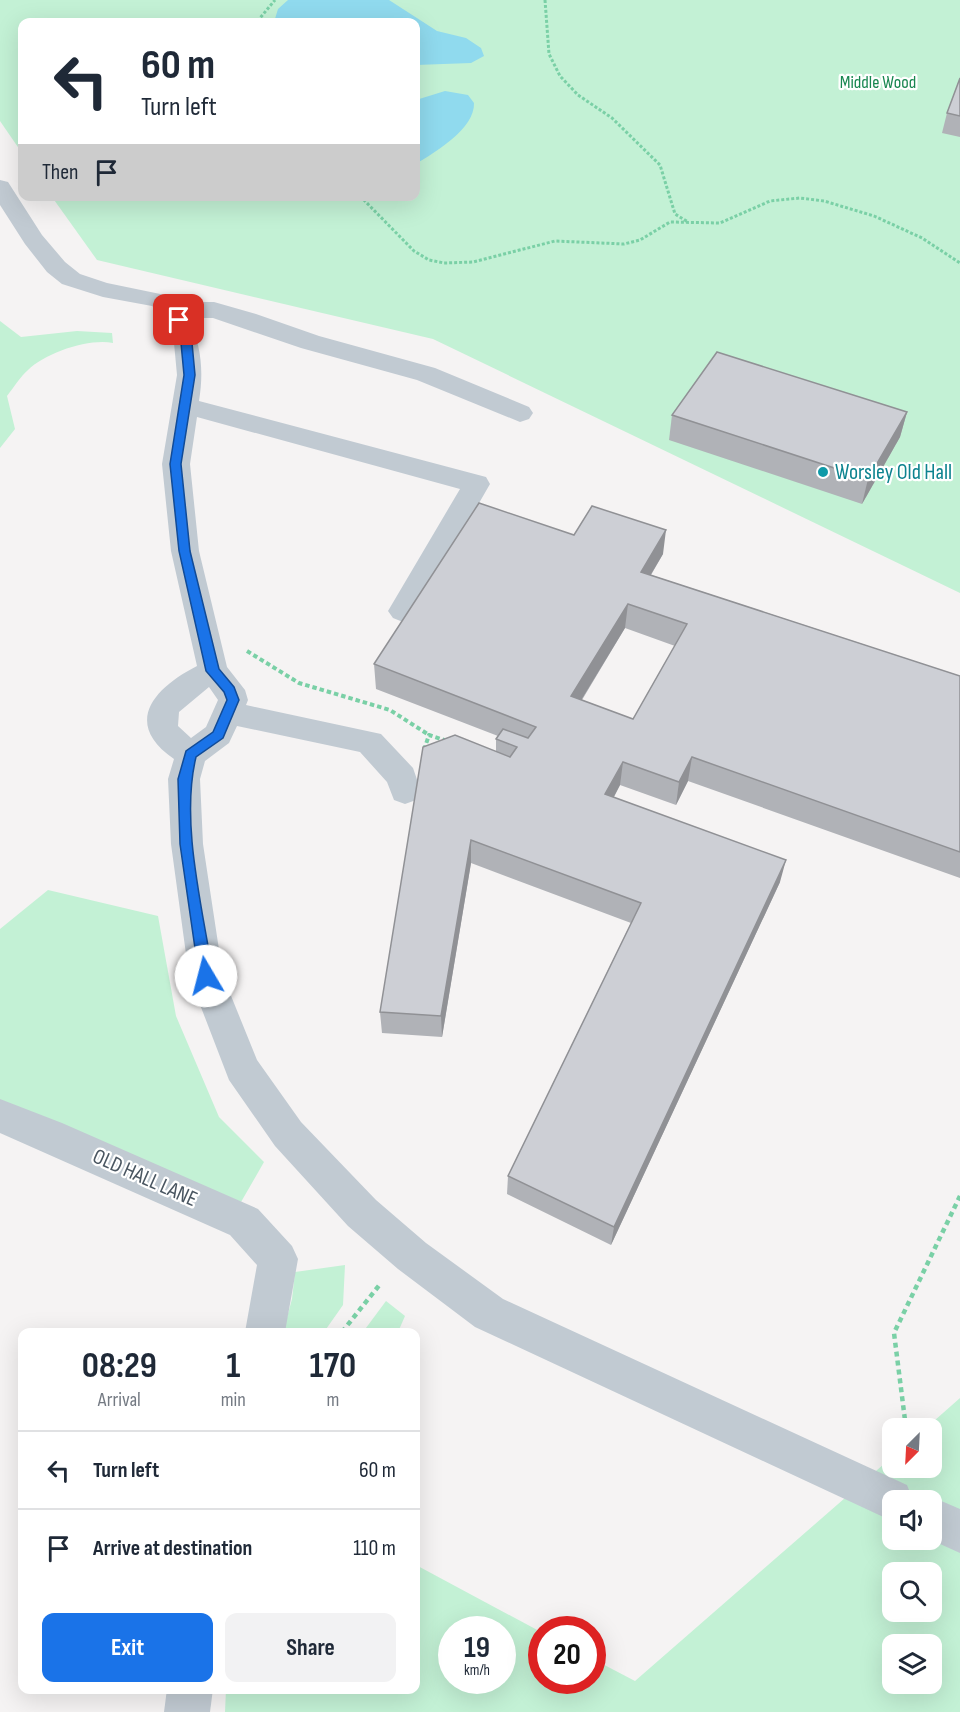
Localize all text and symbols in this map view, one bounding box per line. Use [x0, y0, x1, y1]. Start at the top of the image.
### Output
text: 60 m [141, 40, 215, 91]
icon: left [42, 42, 120, 120]
park label: Middle Wood [840, 72, 916, 93]
text: Turn left [141, 91, 217, 123]
icon: arrive [90, 156, 123, 189]
text: Then [42, 159, 78, 186]
pin [153, 294, 204, 345]
icon: arrive [162, 303, 195, 336]
place label: Worsley Old Hall [835, 459, 952, 486]
marker: Worsley Old Hall [816, 465, 830, 479]
position arrow [174, 944, 238, 1008]
street label: OLD HALL LANE [88, 1143, 202, 1213]
text: 08:29 [82, 1345, 157, 1388]
text: 1 [226, 1345, 240, 1388]
text: 170 [310, 1345, 356, 1388]
text: Arrival [98, 1388, 141, 1412]
text: min [221, 1388, 246, 1412]
text: m [326, 1388, 339, 1412]
north arrow [882, 1418, 942, 1478]
map controls [882, 1418, 942, 1694]
icon: left [42, 1454, 75, 1487]
text: Turn left [93, 1457, 159, 1484]
text: 60 m [359, 1457, 396, 1484]
button: sound [882, 1490, 942, 1550]
icon: arrive [42, 1532, 75, 1565]
text: Arrive at destination [93, 1535, 252, 1562]
text: 110 m [353, 1535, 396, 1562]
button: search [882, 1562, 942, 1622]
button: Exit [42, 1613, 213, 1682]
button: Share [225, 1613, 396, 1682]
speed limit sign: 20 [528, 1616, 606, 1694]
text: 19 [464, 1630, 490, 1666]
button: layers [882, 1634, 942, 1694]
text: km/h [464, 1661, 490, 1680]

